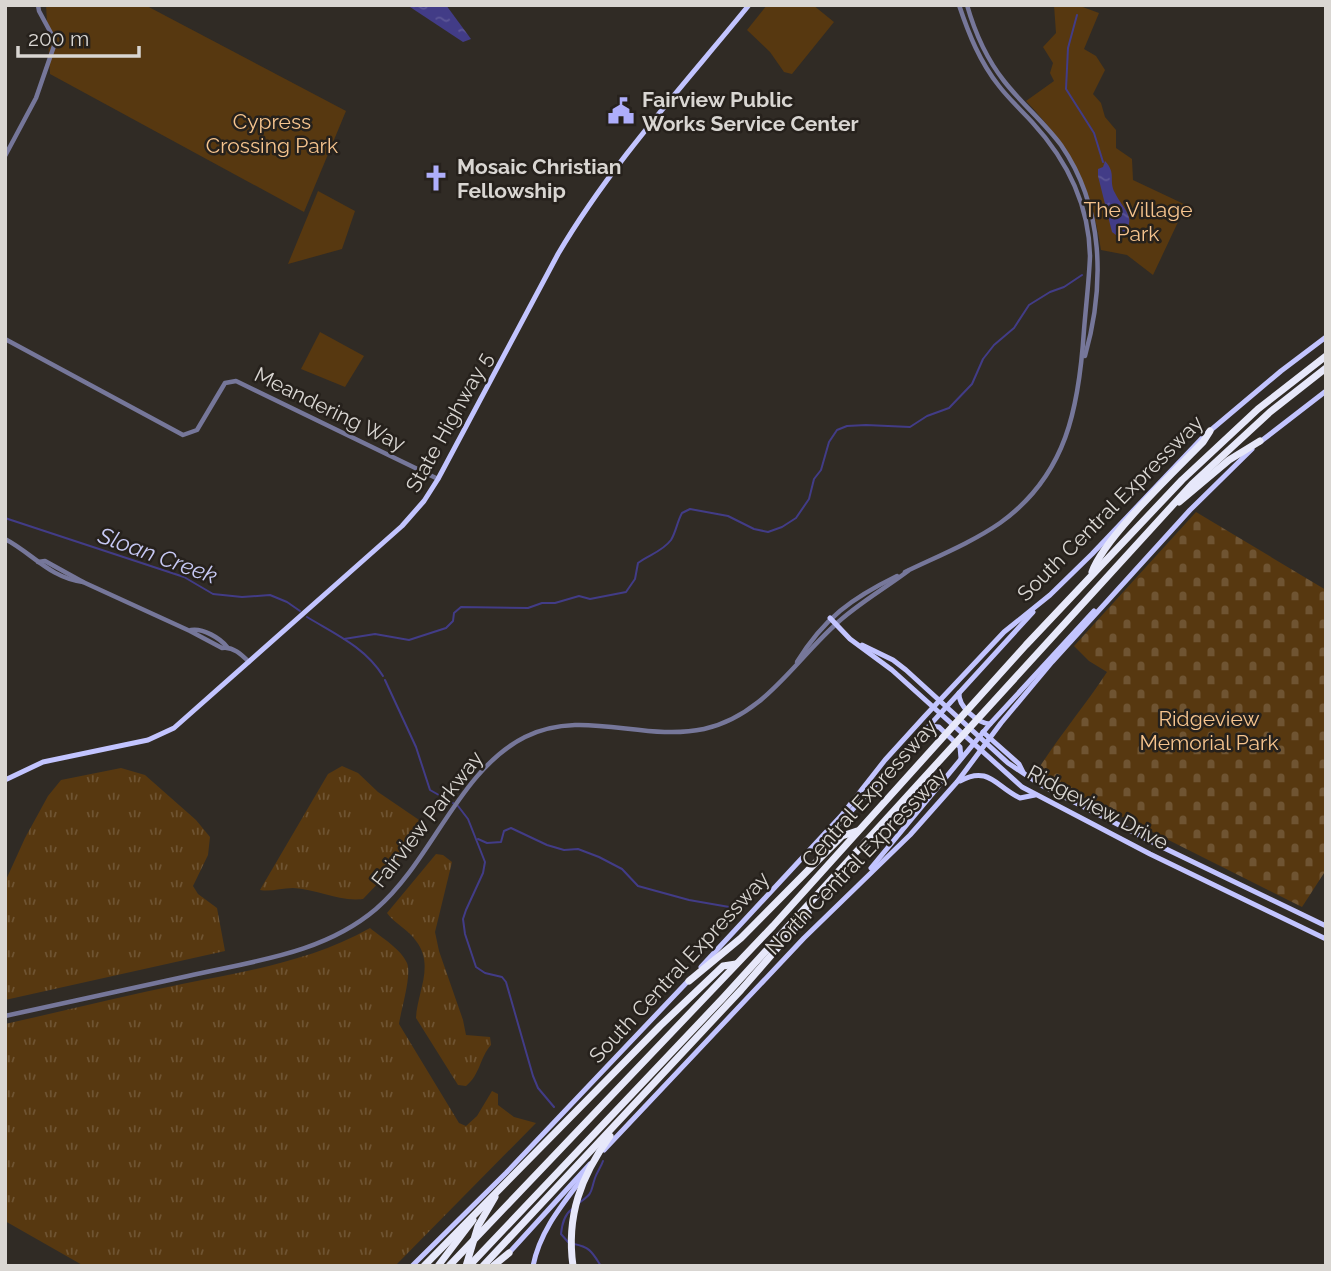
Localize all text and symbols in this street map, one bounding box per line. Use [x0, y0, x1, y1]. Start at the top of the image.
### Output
scale bar [18, 14, 138, 58]
text: 200 m [28, 26, 89, 51]
place label: Fairview Public Works Service Center [642, 87, 859, 136]
public building icon: Fairview Public Works Service Center [606, 96, 636, 126]
park label: Cypress Crossing Park [206, 109, 338, 158]
place label: Mosaic Christian Fellowship [457, 154, 621, 203]
church icon: Mosaic Christian Fellowship [421, 163, 451, 193]
park label: The Village Park [1083, 197, 1193, 246]
street label: State Highway 5 [400, 348, 498, 496]
street label: Meandering Way [250, 362, 410, 456]
street label: South Central Expressway [1012, 410, 1208, 606]
water label: Sloan Creek [94, 521, 221, 589]
park label: Ridgeview Memorial Park [1139, 706, 1279, 755]
street label: Central Expressway [796, 714, 942, 872]
street label: Fairview Parkway [366, 746, 488, 892]
street label: Ridgeview Drive [1023, 759, 1173, 855]
street label: North Central Expressway [760, 762, 952, 960]
street label: South Central Expressway [584, 866, 774, 1068]

